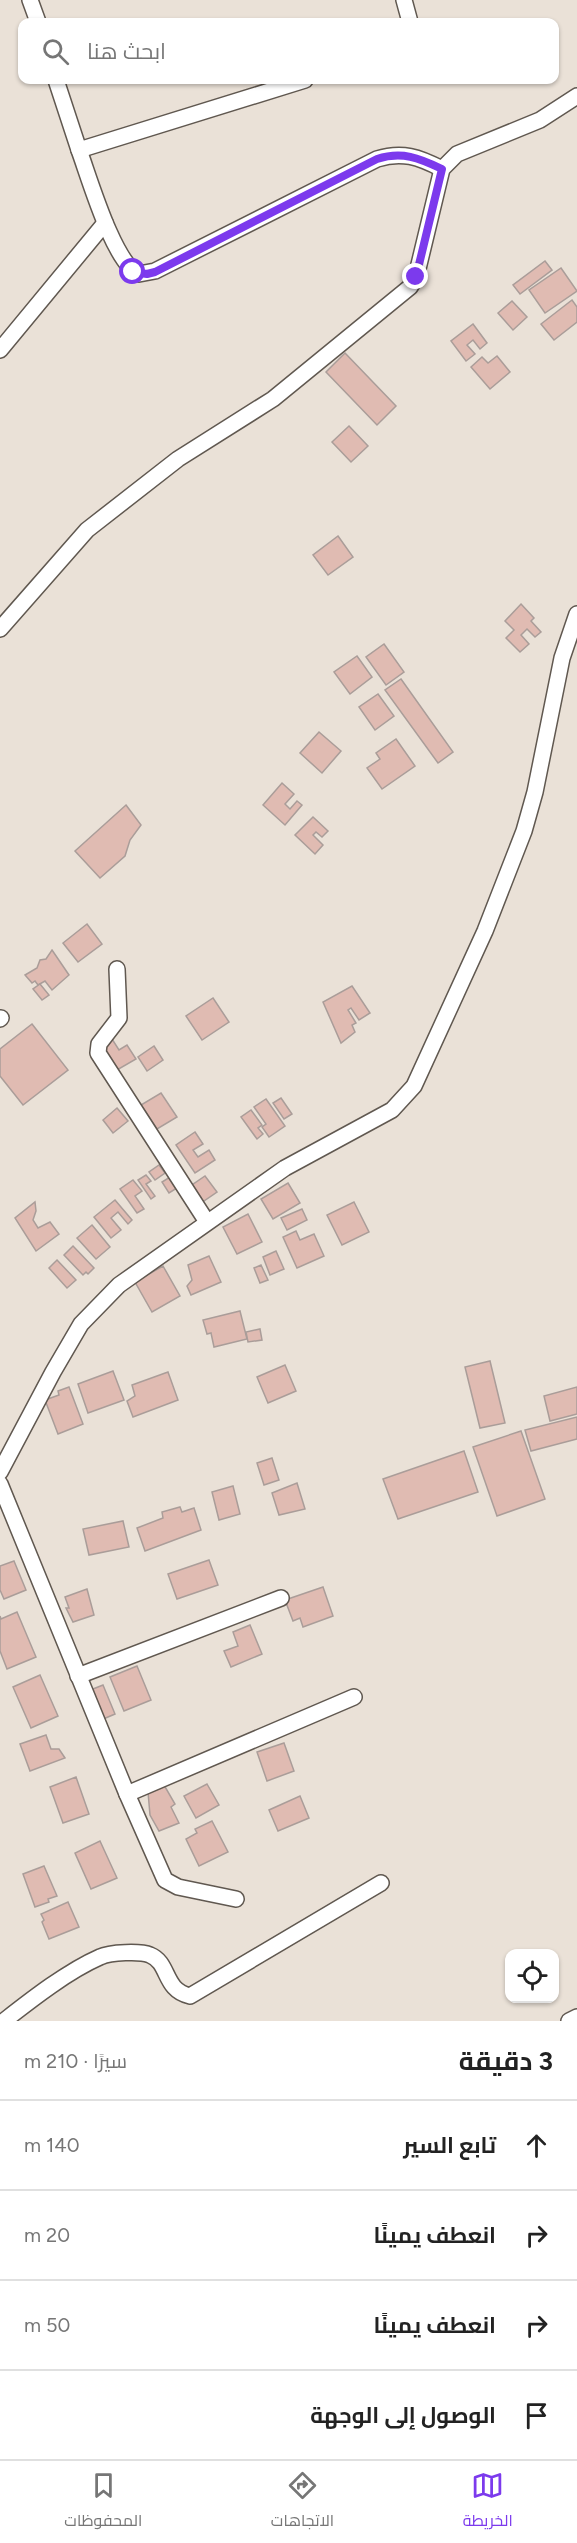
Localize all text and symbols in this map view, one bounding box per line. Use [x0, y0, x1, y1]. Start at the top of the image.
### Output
search box [18, 18, 559, 84]
icon: search [39, 35, 72, 68]
text: ابحث هنا [87, 38, 166, 65]
route start [119, 258, 145, 284]
route end [402, 263, 428, 289]
map controls [505, 1949, 559, 2003]
button: locate [505, 1949, 559, 2003]
text: 3 دقيقة [459, 2045, 553, 2077]
text: سيرًا · 210 m [24, 2049, 127, 2073]
icon: ahead [520, 2129, 553, 2162]
text: تابع السير [403, 2132, 496, 2159]
text: 140 m [24, 2133, 79, 2157]
icon: right [520, 2219, 553, 2252]
text: انعطف يمينًا [373, 2222, 496, 2249]
text: 20 m [24, 2223, 70, 2247]
icon: right [520, 2309, 553, 2342]
text: انعطف يمينًا [373, 2312, 496, 2339]
text: 50 m [24, 2313, 70, 2337]
icon: arrive [520, 2399, 553, 2432]
text: الوصول إلى الوجهة [310, 2402, 496, 2429]
tab: المحفوظات [64, 2469, 142, 2535]
tab: الاتجاهات [271, 2469, 334, 2535]
tab: الخريطة [463, 2469, 513, 2535]

